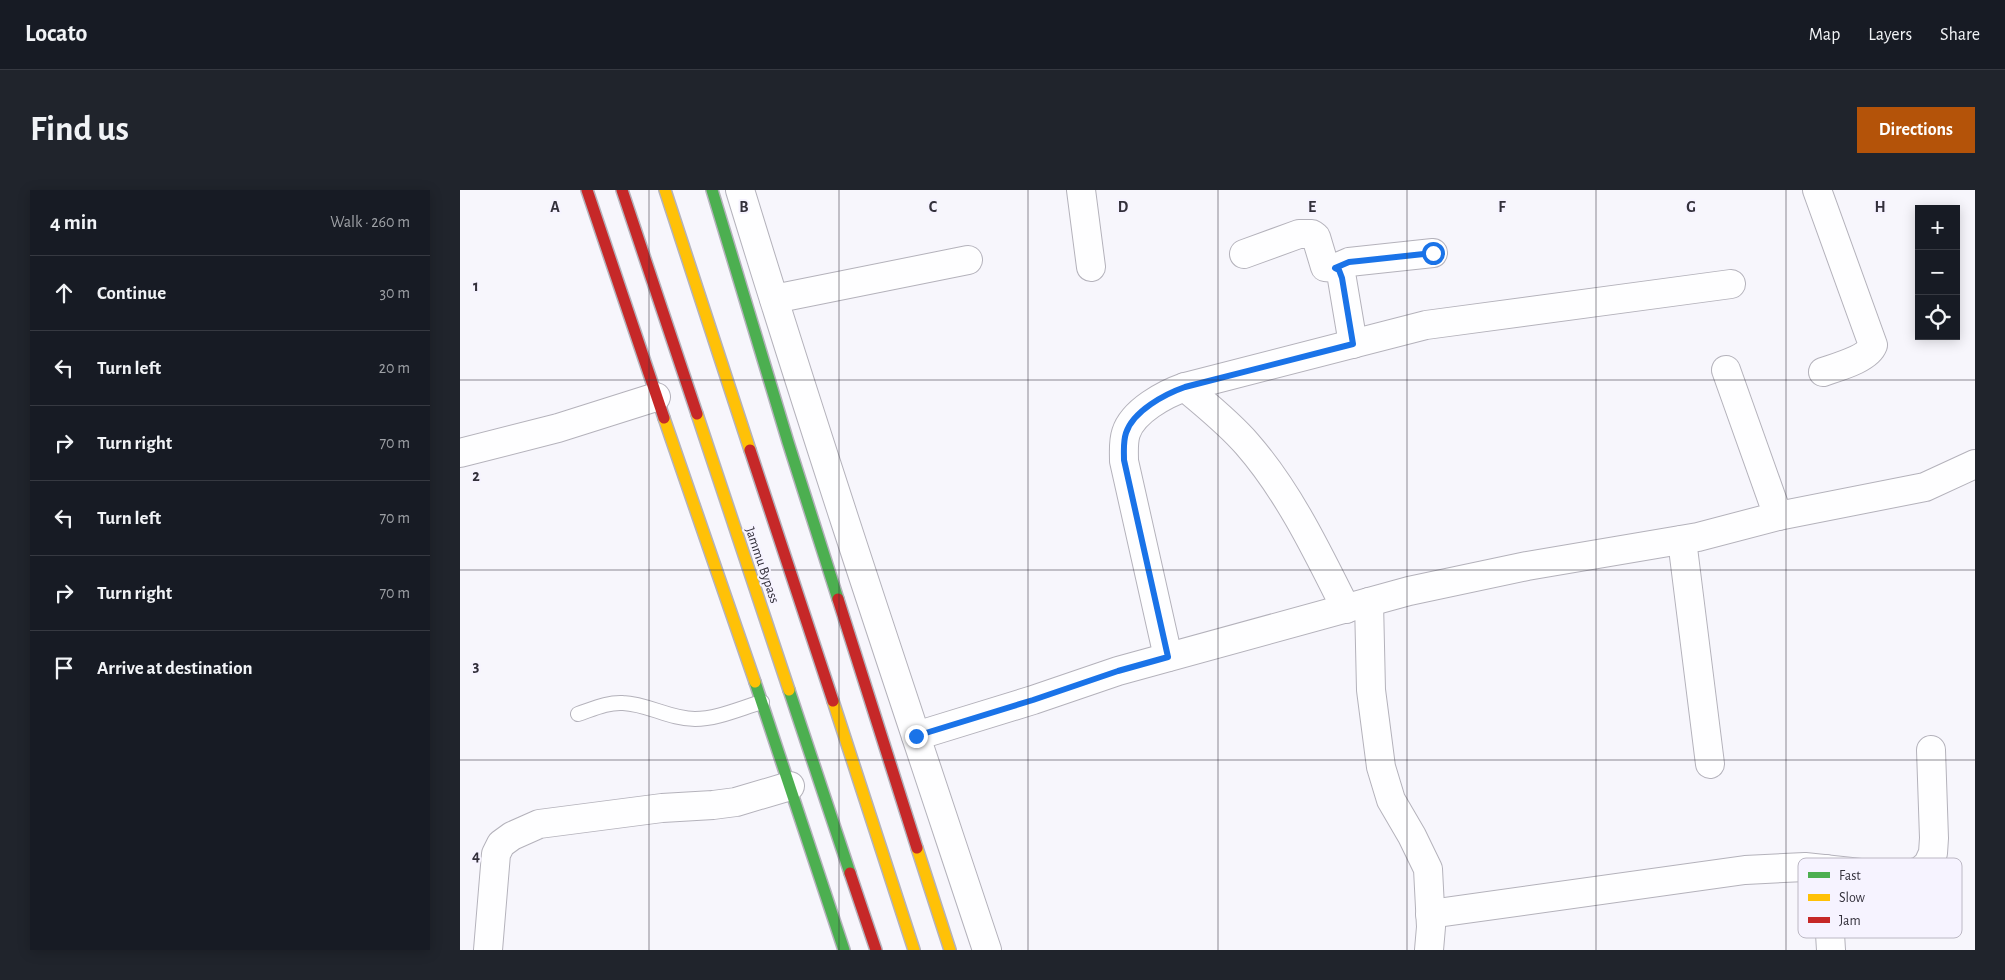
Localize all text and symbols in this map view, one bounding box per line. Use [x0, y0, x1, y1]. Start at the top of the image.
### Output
text: Locato [25, 22, 87, 46]
text: Map [1809, 26, 1840, 44]
text: Layers [1868, 26, 1912, 44]
text: Share [1940, 26, 1980, 44]
button: Directions [1857, 107, 1975, 153]
text: Find us [30, 112, 129, 147]
text: A [550, 199, 560, 215]
text: B [739, 199, 749, 215]
text: C [929, 199, 938, 215]
text: D [1118, 199, 1129, 215]
text: E [1308, 199, 1316, 215]
text: F [1498, 199, 1506, 215]
text: G [1686, 199, 1696, 215]
text: H [1874, 199, 1886, 215]
map controls [1915, 205, 1960, 340]
button: + [1915, 205, 1960, 250]
text: 4 min [50, 212, 97, 233]
text: Walk · 260 m [330, 214, 410, 230]
route start [1422, 242, 1445, 265]
button: − [1915, 250, 1960, 295]
text: 1 [473, 278, 479, 294]
icon: ahead [50, 279, 78, 307]
text: Continue [97, 284, 166, 303]
text: 30 m [380, 285, 410, 301]
button: locate [1915, 295, 1960, 340]
icon: left [50, 354, 78, 382]
text: Turn left [97, 359, 161, 378]
text: 20 m [379, 360, 410, 376]
icon: right [50, 429, 78, 457]
text: Turn right [97, 434, 172, 453]
text: 70 m [379, 435, 410, 451]
text: 2 [472, 468, 480, 484]
icon: left [50, 504, 78, 532]
text: Turn left [97, 509, 161, 528]
text: 70 m [379, 510, 410, 526]
street label: Jammu Bypass [742, 525, 782, 605]
icon: right [50, 579, 78, 607]
text: Turn right [97, 584, 172, 603]
text: 70 m [379, 585, 410, 601]
icon: arrive [50, 654, 78, 682]
text: 3 [473, 658, 480, 674]
text: Arrive at destination [97, 659, 253, 678]
route end [905, 725, 928, 748]
text: 4 [472, 848, 480, 864]
legend [1798, 858, 1962, 938]
text: Fast [1839, 869, 1861, 883]
text: Slow [1839, 891, 1866, 905]
text: Jam [1839, 914, 1861, 928]

